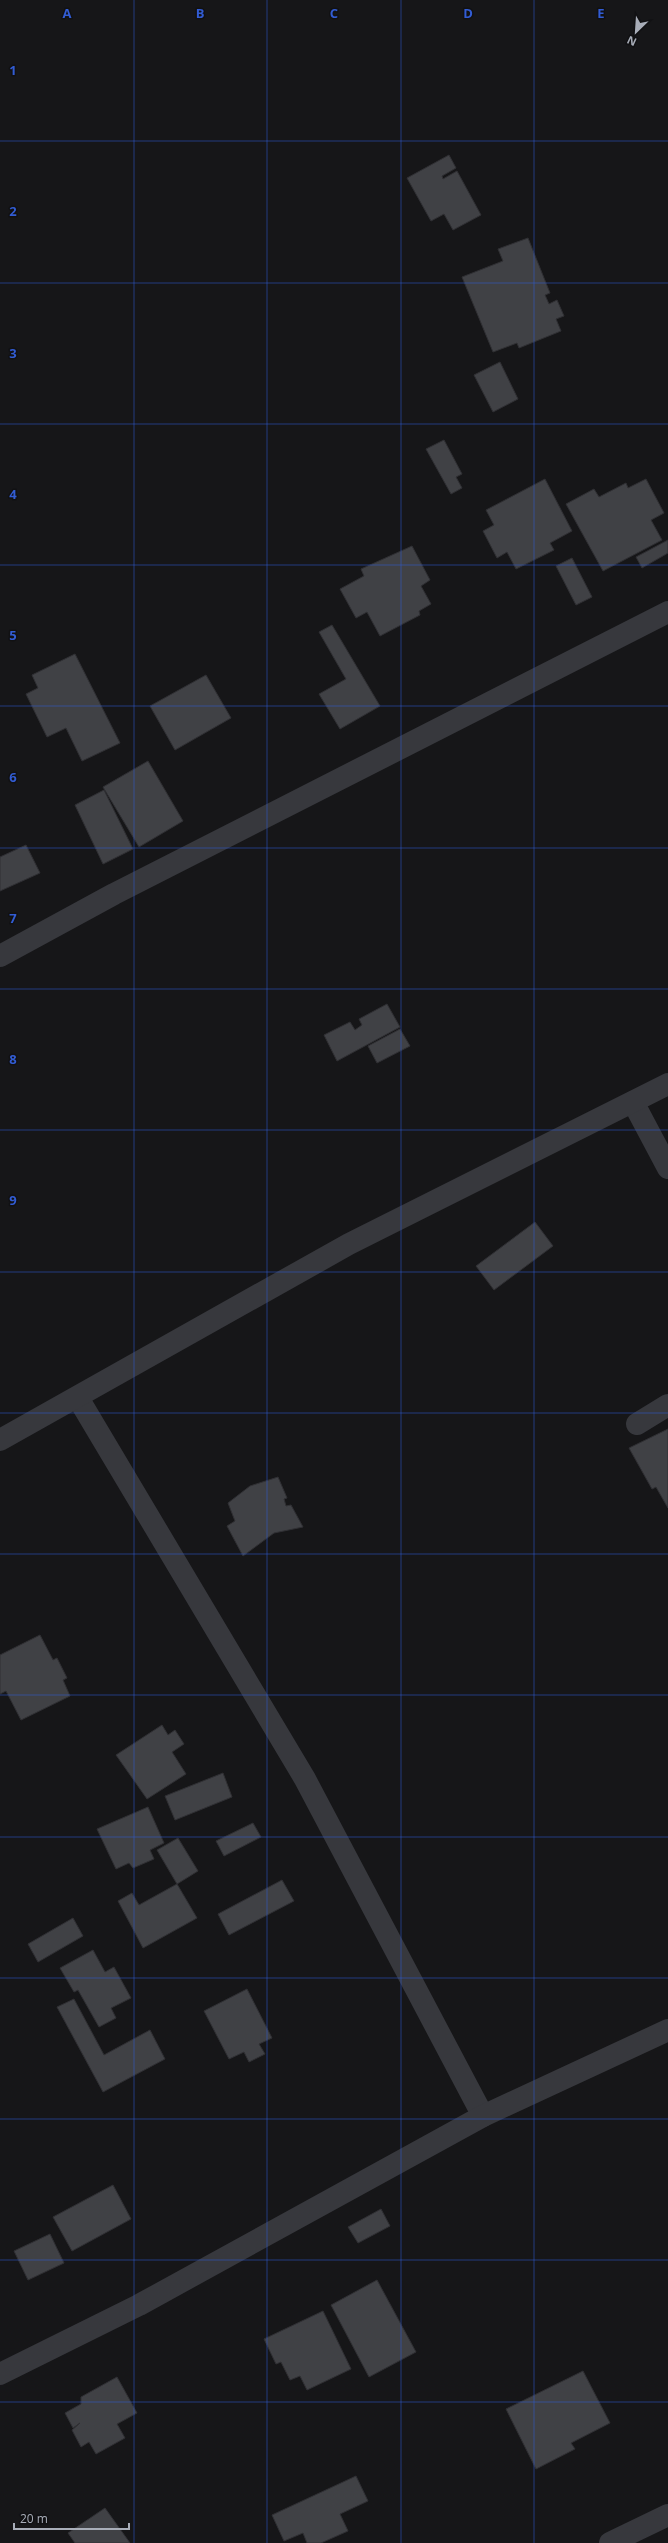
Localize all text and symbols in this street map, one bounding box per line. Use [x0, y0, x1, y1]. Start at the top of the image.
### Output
text: A [63, 4, 72, 22]
text: B [196, 4, 205, 22]
text: C [330, 4, 338, 22]
text: D [463, 4, 473, 22]
text: E [597, 4, 605, 22]
north arrow [616, 12, 656, 52]
text: N [624, 33, 639, 50]
text: 1 [9, 61, 17, 79]
text: 2 [9, 202, 17, 220]
text: 3 [9, 344, 17, 362]
text: 4 [9, 485, 17, 503]
text: 5 [9, 626, 17, 644]
text: 6 [9, 768, 17, 786]
text: 7 [9, 909, 17, 927]
text: 8 [9, 1050, 17, 1068]
text: 9 [9, 1191, 17, 1209]
scale bar [14, 2505, 129, 2531]
text: 20 m [20, 2510, 48, 2527]

